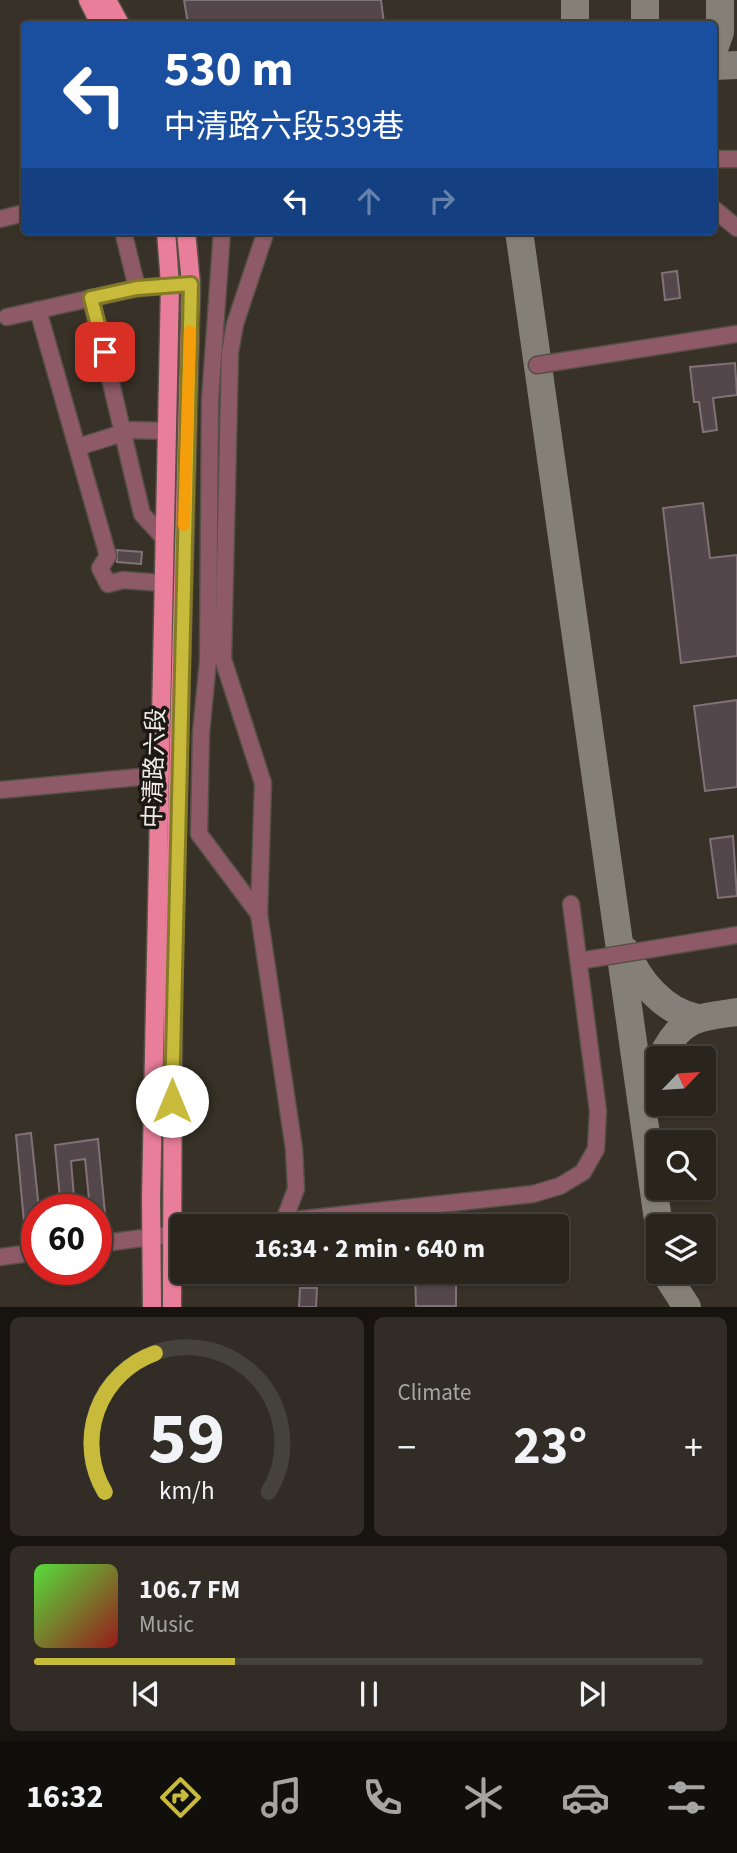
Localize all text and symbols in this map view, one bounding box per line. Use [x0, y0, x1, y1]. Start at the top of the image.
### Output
text: 530 m [164, 35, 293, 105]
icon: left [49, 49, 140, 140]
text: 中清路六段539巷 [164, 104, 404, 150]
icon: left [277, 182, 315, 220]
icon: ahead [350, 182, 388, 220]
icon: right [423, 182, 461, 220]
pin [75, 322, 135, 382]
icon: arrive [86, 333, 124, 371]
street label: 中清路六段 [135, 707, 174, 829]
north arrow [646, 1046, 716, 1116]
map controls [646, 1046, 716, 1284]
position arrow [135, 1064, 209, 1138]
button: search [646, 1130, 716, 1200]
speed limit sign: 60 [21, 1194, 112, 1285]
button: layers [646, 1214, 716, 1284]
text: 16:34 · 2 min · 640 m [254, 1230, 485, 1267]
text: Climate [398, 1376, 471, 1409]
text: 59 [148, 1388, 225, 1492]
text: 23° [513, 1410, 587, 1484]
text: − [398, 1421, 416, 1475]
text: + [684, 1421, 703, 1475]
text: km/h [159, 1473, 215, 1509]
text: 106.7 FM [139, 1571, 240, 1608]
text: Music [139, 1608, 194, 1641]
icon: previous [127, 1675, 165, 1713]
icon: pause [350, 1675, 388, 1713]
icon: next [573, 1675, 611, 1713]
icon: directions [156, 1773, 205, 1822]
icon: music [257, 1773, 306, 1822]
icon: phone [358, 1773, 407, 1822]
icon: climate [459, 1773, 508, 1822]
icon: car [561, 1773, 610, 1822]
icon: filters [662, 1773, 711, 1822]
text: 16:32 [26, 1774, 103, 1820]

